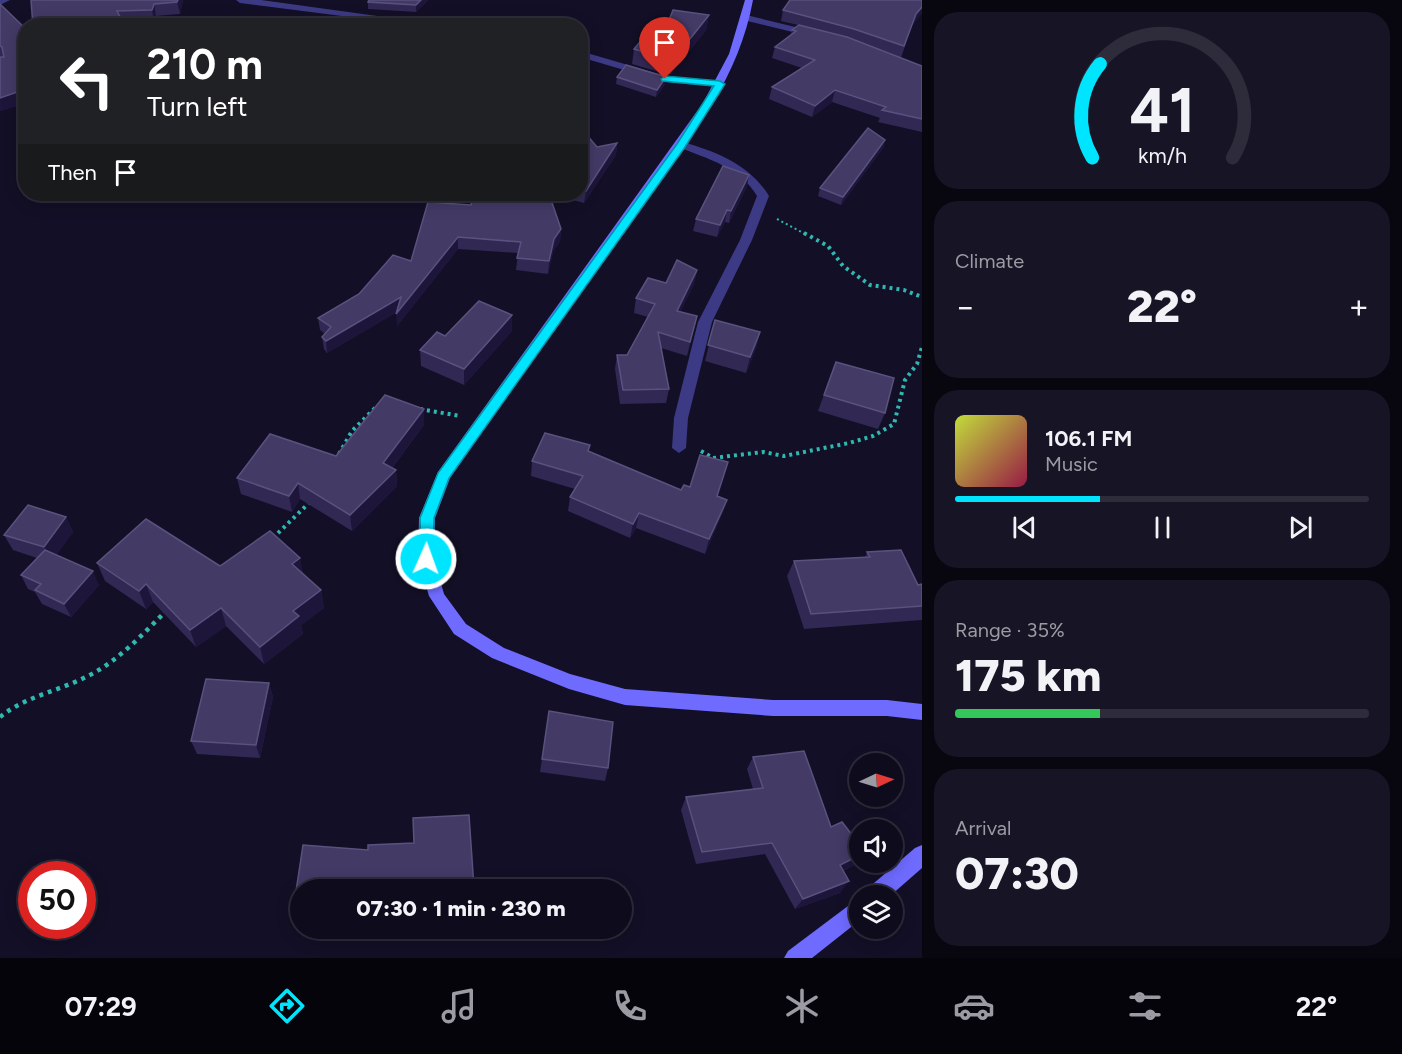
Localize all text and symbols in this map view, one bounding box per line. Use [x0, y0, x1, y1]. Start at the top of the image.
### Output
pin [639, 17, 690, 79]
icon: arrive [648, 26, 681, 59]
text: 210 m [147, 39, 263, 90]
icon: left [48, 42, 126, 120]
text: 41 [1129, 73, 1195, 148]
text: Turn left [147, 90, 247, 123]
text: km/h [1138, 143, 1186, 168]
icon: arrive [109, 156, 142, 189]
text: Then [48, 159, 97, 186]
text: Climate [955, 249, 1024, 273]
text: 22° [1127, 279, 1197, 333]
text: − [955, 287, 976, 326]
text: + [1348, 287, 1369, 326]
text: 106.1 FM [1045, 425, 1132, 452]
text: Music [1045, 452, 1098, 476]
icon: previous [1008, 511, 1041, 544]
icon: pause [1146, 511, 1179, 544]
icon: next [1284, 511, 1317, 544]
position arrow [394, 527, 458, 591]
text: Range · 35% [955, 618, 1065, 642]
text: 175 km [955, 648, 1101, 702]
north arrow [849, 753, 903, 807]
map controls [849, 753, 903, 939]
text: Arrival [955, 816, 1011, 840]
button: sound [849, 819, 903, 873]
text: 07:30 [955, 846, 1079, 900]
speed limit sign: 50 [18, 861, 96, 939]
button: layers [849, 885, 903, 939]
text: 07:30 · 1 min · 230 m [356, 895, 566, 922]
icon: directions [266, 985, 308, 1027]
icon: music [438, 985, 480, 1027]
icon: phone [609, 985, 651, 1027]
icon: climate [781, 985, 823, 1027]
icon: car [953, 985, 995, 1027]
icon: filters [1124, 985, 1166, 1027]
text: 07:29 [65, 990, 137, 1023]
text: 22° [1296, 990, 1337, 1023]

